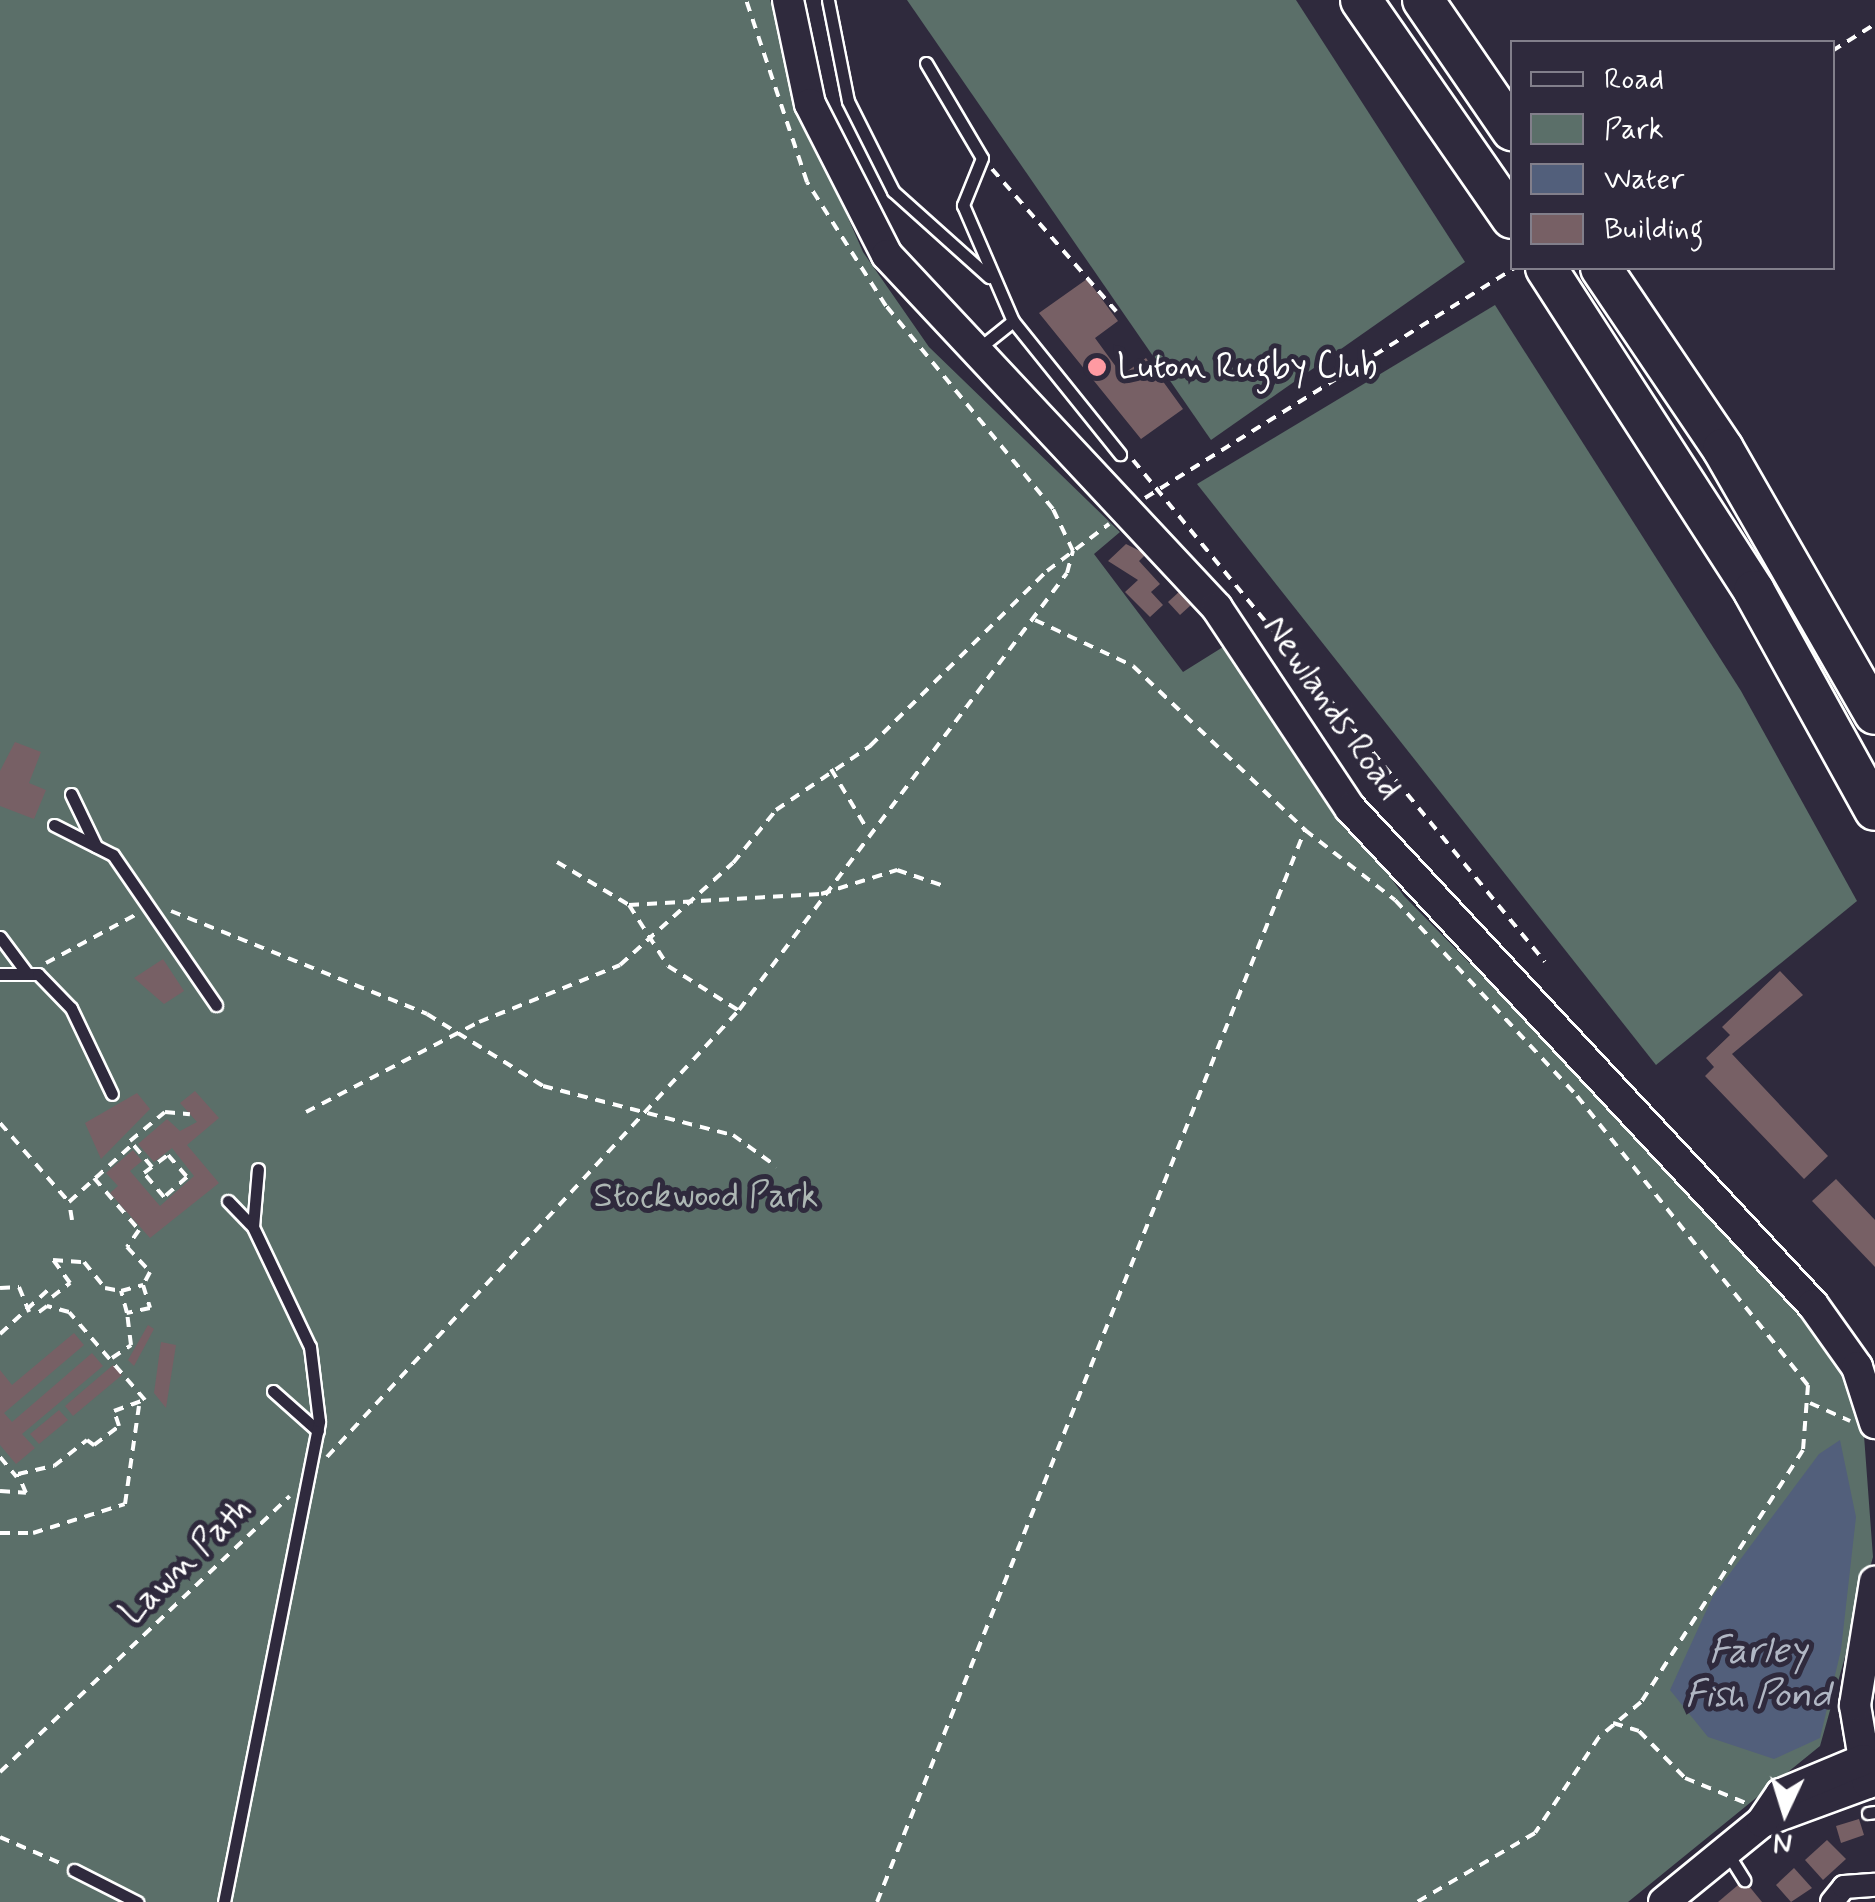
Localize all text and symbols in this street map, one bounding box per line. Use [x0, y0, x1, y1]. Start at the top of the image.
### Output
legend [1510, 40, 1835, 270]
text: Road [1604, 60, 1664, 99]
text: Park [1604, 110, 1664, 149]
text: Water [1604, 160, 1684, 199]
text: Building [1604, 210, 1703, 249]
place label: Luton Rugby Club [1117, 346, 1382, 388]
marker: Luton Rugby Club [1086, 356, 1108, 378]
street label: Newlands Road [1253, 608, 1411, 808]
park label: Stockwood Park [594, 1175, 818, 1217]
street label: Lawn Path [112, 1488, 260, 1634]
water label: Farley Fish Pond [1685, 1629, 1831, 1718]
north arrow [1735, 1762, 1835, 1862]
text: N [1772, 1823, 1793, 1862]

